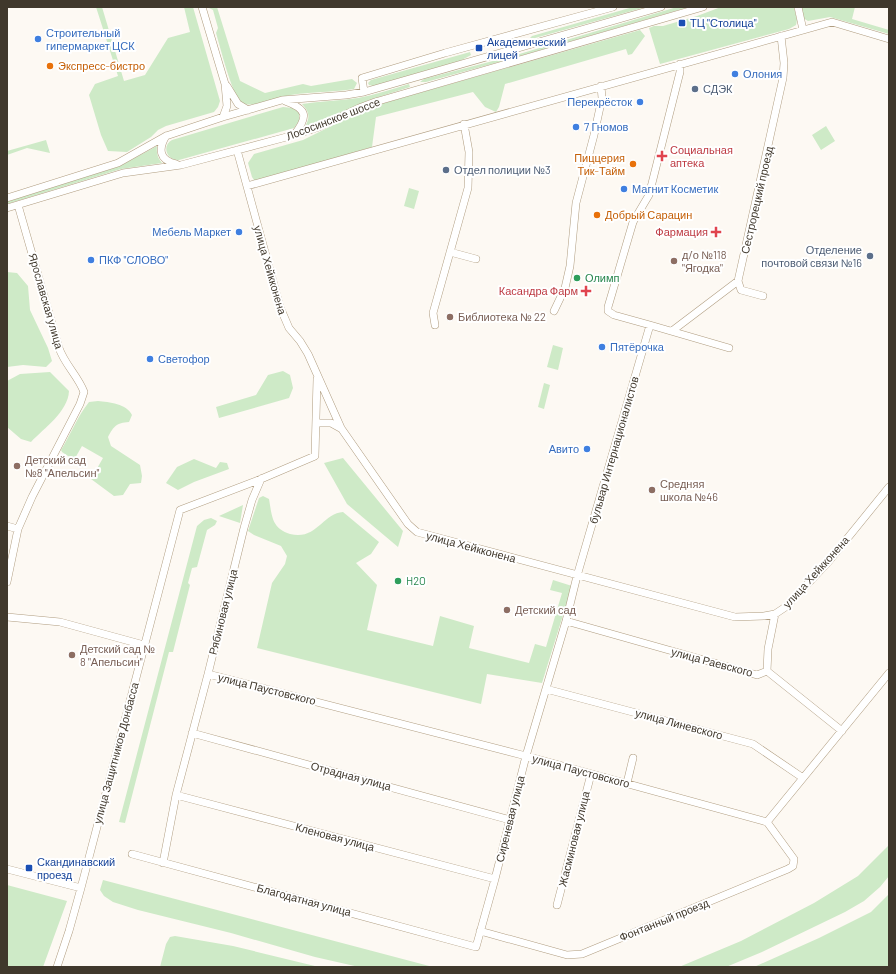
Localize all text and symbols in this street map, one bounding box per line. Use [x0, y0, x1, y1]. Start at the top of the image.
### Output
place label: ТЦ "Столица" [690, 16, 757, 29]
marker: ТЦ "Столица" [677, 18, 687, 28]
place label: Строительный гипермаркет ЦСК [46, 26, 135, 52]
marker: Строительный гипермаркет ЦСК [33, 34, 43, 44]
place label: Академический лицей [487, 35, 566, 61]
marker: Академический лицей [474, 43, 484, 53]
place label: Экспресс-бистро [58, 59, 145, 72]
marker: Экспресс-бистро [45, 61, 55, 71]
place label: Олония [743, 67, 782, 80]
marker: Олония [730, 69, 740, 79]
place label: СДЭК [703, 82, 733, 95]
marker: СДЭК [690, 84, 700, 94]
street label: Лососинское шоссе [284, 95, 382, 142]
place label: Перекрёсток [567, 95, 632, 108]
marker: Перекрёсток [635, 97, 645, 107]
place label: 7 Гномов [584, 120, 629, 133]
marker: 7 Гномов [571, 122, 581, 132]
place label: Социальная аптека [670, 143, 733, 169]
street label: Сестрорецкий проезд [738, 144, 775, 255]
place label: Пиццерия Тик-Тайм [574, 151, 625, 177]
marker: Социальная аптека [657, 151, 667, 161]
marker: Пиццерия Тик-Тайм [628, 159, 638, 169]
place label: Отдел полиции №3 [454, 163, 551, 176]
marker: Отдел полиции №3 [441, 165, 451, 175]
place label: Магнит Косметик [632, 182, 718, 195]
marker: Магнит Косметик [619, 184, 629, 194]
place label: Добрый Сарацин [605, 208, 692, 221]
marker: Добрый Сарацин [592, 210, 602, 220]
street label: улица Хейкконена [252, 224, 290, 317]
place label: Мебель Маркет [152, 225, 231, 238]
place label: Фармация [655, 225, 708, 238]
marker: Мебель Маркет [234, 227, 244, 237]
marker: Фармация [711, 227, 721, 237]
place label: Отделение почтовой связи №16 [761, 243, 862, 269]
place label: д/о №118 "Ягодка" [682, 248, 727, 274]
street label: Ярославская улица [27, 251, 67, 351]
marker: Отделение почтовой связи №16 [865, 251, 875, 261]
place label: ПКФ "СЛОВО" [99, 253, 168, 266]
marker: ПКФ "СЛОВО" [86, 255, 96, 265]
marker: д/о №118 "Ягодка" [669, 256, 679, 266]
place label: Олимп [585, 271, 620, 284]
marker: Олимп [572, 273, 582, 283]
place label: Касандра Фарм [499, 284, 578, 297]
marker: Касандра Фарм [581, 286, 591, 296]
place label: Библиотека № 22 [458, 310, 546, 323]
marker: Библиотека № 22 [445, 312, 455, 322]
place label: Пятёрочка [610, 340, 665, 353]
marker: Пятёрочка [597, 342, 607, 352]
place label: Светофор [158, 352, 210, 365]
marker: Светофор [145, 354, 155, 364]
street label: бульвар Интернационалистов [586, 375, 641, 525]
place label: Авито [549, 442, 579, 455]
marker: Авито [582, 444, 592, 454]
place label: Детский сад №8 "Апельсин" [25, 453, 100, 479]
marker: Детский сад №8 "Апельсин" [12, 461, 22, 471]
place label: Средняя школа №46 [660, 477, 718, 503]
marker: Средняя школа №46 [647, 485, 657, 495]
street label: улица Хейкконена [425, 528, 518, 565]
street label: улица Хейкконена [780, 532, 852, 610]
street label: Рябиновая улица [206, 567, 240, 656]
place label: H2O [406, 574, 426, 587]
marker: H2O [393, 576, 403, 586]
place label: Детский сад [515, 603, 577, 616]
marker: Детский сад [502, 605, 512, 615]
place label: Детский сад № 8 "Апельсин" [80, 642, 155, 668]
street label: улица Раевского [670, 644, 754, 679]
marker: Детский сад № 8 "Апельсин" [67, 650, 77, 660]
street label: улица Паустовского [217, 670, 317, 707]
street label: улица Защитников Донбасса [90, 680, 141, 825]
street label: улица Линевского [634, 706, 724, 741]
street label: улица Паустовского [531, 751, 631, 790]
street label: Отрадная улица [309, 759, 394, 793]
street label: Сиреневая улица [492, 773, 527, 864]
street label: Жасминовая улица [555, 789, 592, 888]
street label: Кленовая улица [294, 820, 377, 854]
place label: Скандинавский проезд [37, 855, 115, 881]
marker: Скандинавский проезд [24, 863, 34, 873]
street label: Благодатная улица [256, 881, 354, 919]
street label: Фонтанный проезд [617, 895, 711, 943]

